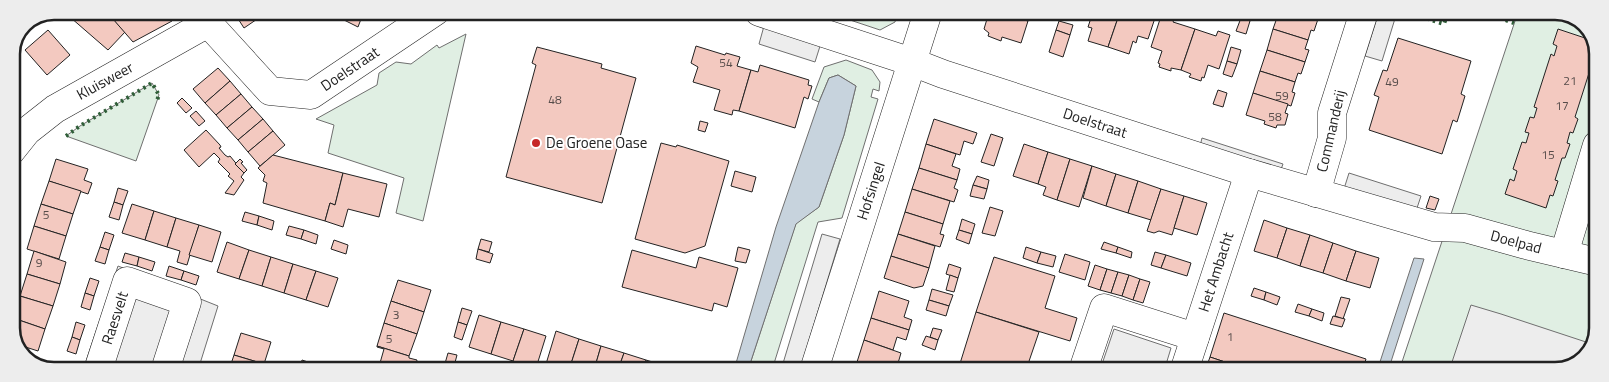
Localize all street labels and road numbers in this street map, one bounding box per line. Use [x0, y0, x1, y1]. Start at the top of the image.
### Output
street label: Doelstraat [316, 40, 384, 97]
street label: Kluisweer [72, 56, 137, 106]
street label: Commanderij [1310, 87, 1351, 174]
street label: Doelstraat [1060, 101, 1131, 144]
street label: Hofsingel [850, 159, 891, 223]
street label: Doelpad [1488, 224, 1544, 259]
street label: Het Ambacht [1192, 228, 1239, 315]
street label: Raesvelt [95, 288, 134, 347]

